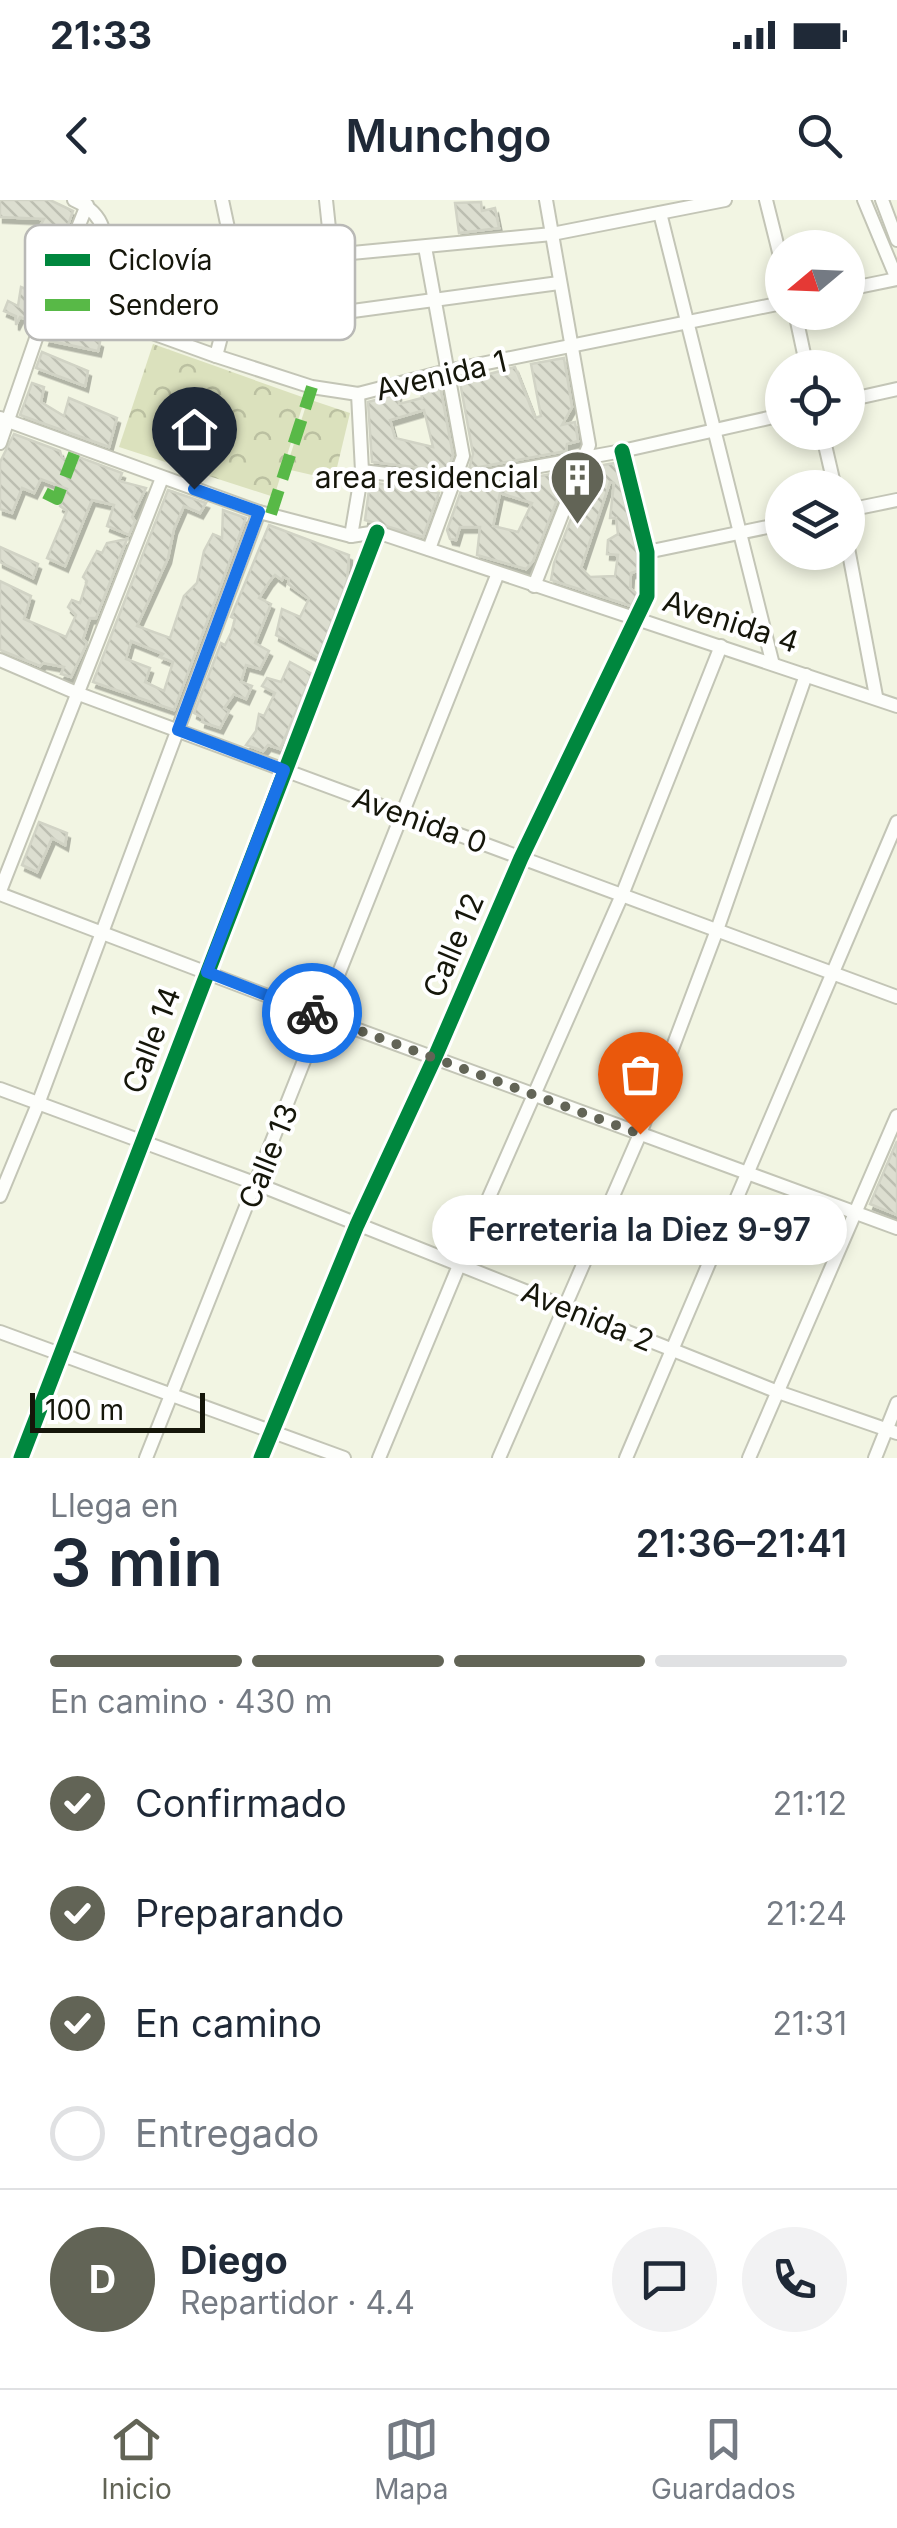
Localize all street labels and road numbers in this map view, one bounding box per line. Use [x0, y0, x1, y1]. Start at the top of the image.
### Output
street label: Avenida 1 [372, 342, 510, 408]
street label: Avenida 4 [659, 582, 803, 660]
street label: Avenida 0 [348, 779, 492, 861]
street label: Calle 12 [415, 887, 491, 1003]
street label: Calle 14 [114, 982, 188, 1098]
street label: Calle 13 [231, 1098, 305, 1214]
street label: Avenida 2 [517, 1273, 659, 1359]

